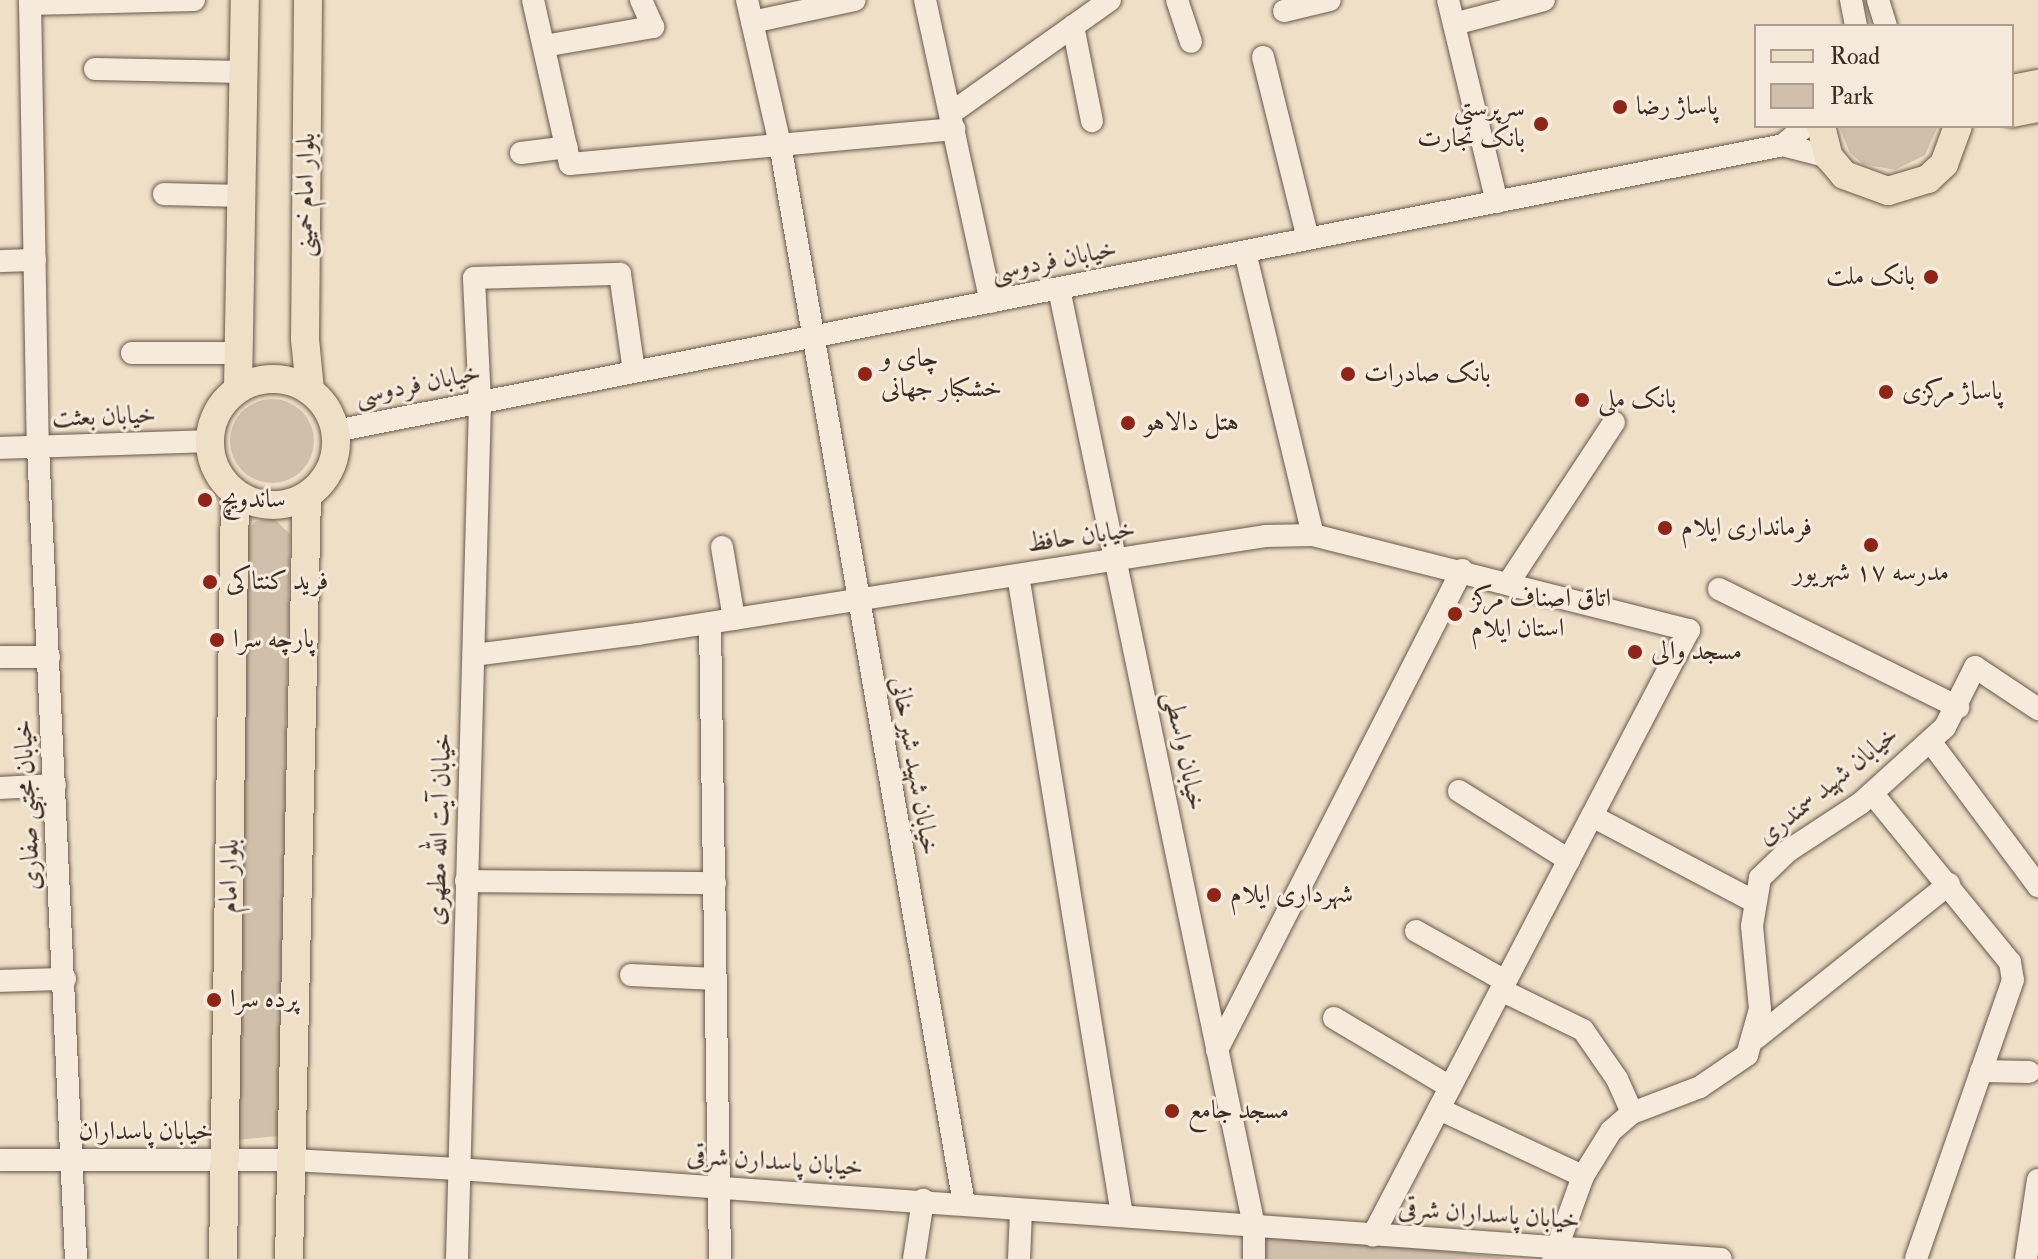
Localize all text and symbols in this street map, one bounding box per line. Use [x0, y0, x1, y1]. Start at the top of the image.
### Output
legend [1754, 24, 2014, 128]
text: Road [1830, 41, 1880, 72]
text: Park [1830, 81, 1874, 112]
place label: پاساژ رضا [1636, 91, 1718, 123]
place label: سرپرستی بانک تجارت [1417, 93, 1525, 154]
marker: پاساژ رضا [1611, 98, 1629, 116]
marker: سرپرستی بانک تجارت [1532, 115, 1550, 133]
street label: بلوار امام خمینی [289, 132, 323, 258]
street label: خیابان فردوسی [989, 234, 1119, 288]
place label: بانک ملت [1826, 261, 1915, 293]
marker: بانک ملت [1922, 268, 1940, 286]
place label: چای و خشکبار جهانی [881, 343, 1002, 404]
street label: خیابان فردوسی [353, 358, 483, 412]
place label: بانک صادرات [1364, 358, 1491, 390]
marker: چای و خشکبار جهانی [856, 365, 874, 383]
marker: بانک صادرات [1339, 365, 1357, 383]
place label: پاساژ مرکزی [1902, 376, 2002, 408]
marker: پاساژ مرکزی [1877, 383, 1895, 401]
place label: بانک ملی [1598, 384, 1676, 416]
marker: بانک ملی [1573, 391, 1591, 409]
street label: خیابان بعثت [51, 400, 157, 434]
place label: هتل دالاهو [1144, 407, 1239, 439]
marker: هتل دالاهو [1119, 414, 1137, 432]
place label: ساندویچ [221, 484, 286, 516]
marker: ساندویچ [196, 491, 214, 509]
place label: فرمانداری ایلام [1681, 512, 1812, 544]
street label: خیابان حافظ [1025, 514, 1137, 560]
marker: فرمانداری ایلام [1656, 519, 1674, 537]
marker: مدرسه ۱۷ شهریور [1862, 536, 1880, 554]
place label: مدرسه ۱۷ شهریور [1793, 557, 1949, 589]
place label: فرید کنتاکی [226, 566, 328, 598]
marker: فرید کنتاکی [201, 573, 219, 591]
place label: اتاق اصناف مرکز استان ایلام [1471, 583, 1611, 644]
marker: اتاق اصناف مرکز استان ایلام [1446, 605, 1464, 623]
place label: پارچه سرا [233, 624, 314, 656]
marker: پارچه سرا [208, 631, 226, 649]
place label: مسجد والی [1651, 636, 1742, 668]
marker: مسجد والی [1626, 643, 1644, 661]
street label: خیابان شهید شیر خانی [883, 674, 945, 858]
street label: خیابان واسطی [1156, 689, 1212, 813]
street label: خیابان مجتبی صفاری [8, 719, 48, 891]
street label: خیابان شهید سمندری [1751, 720, 1905, 852]
street label: خیابان آیت الله مطهری [421, 732, 459, 926]
street label: بلوار امام [214, 838, 246, 914]
place label: شهرداری ایلام [1230, 879, 1353, 911]
marker: شهرداری ایلام [1205, 886, 1223, 904]
place label: پرده سرا [230, 984, 298, 1016]
marker: پرده سرا [205, 991, 223, 1009]
place label: مسجد جامع [1188, 1095, 1289, 1127]
marker: مسجد جامع [1163, 1102, 1181, 1120]
street label: خیابان پاسداران [78, 1116, 214, 1148]
street label: خیابان پاسدارن شرقی [686, 1140, 864, 1184]
street label: خیابان پاسداران شرقی [1397, 1193, 1581, 1237]

